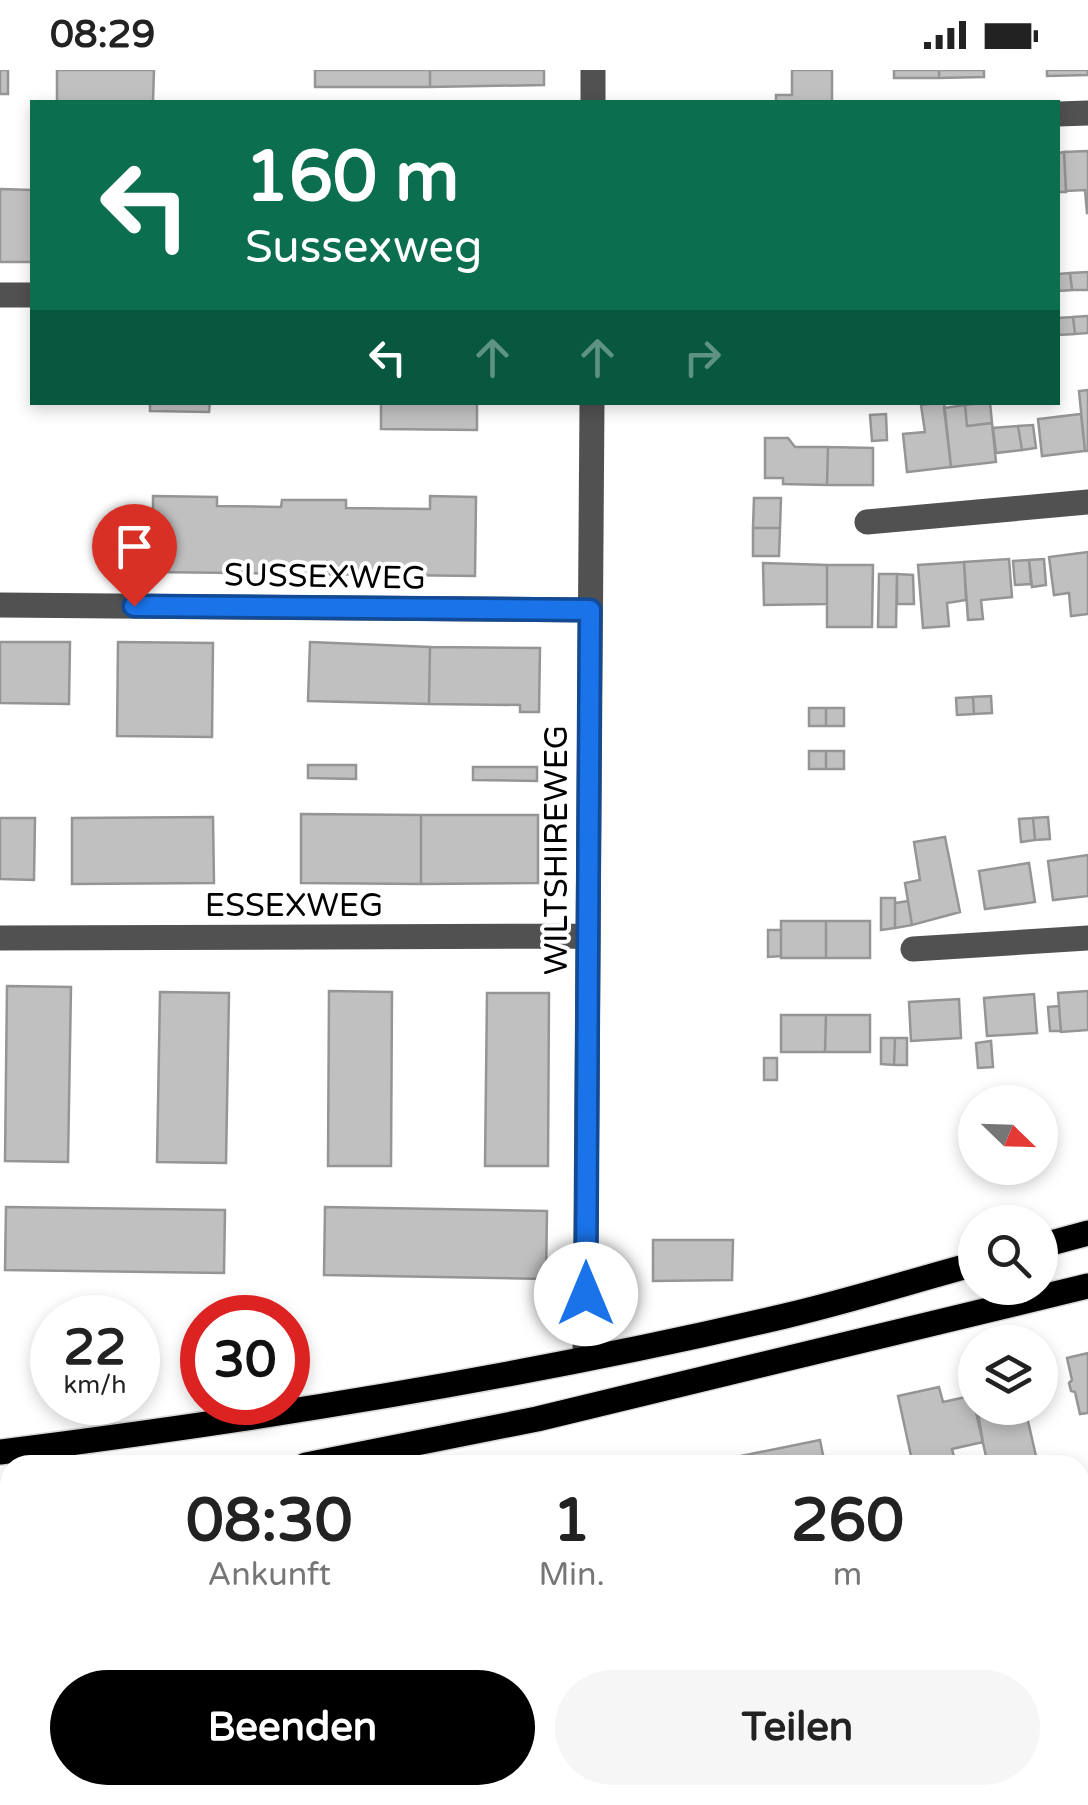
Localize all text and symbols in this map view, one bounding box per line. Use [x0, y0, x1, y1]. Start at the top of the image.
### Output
text: 08:29 [50, 12, 155, 58]
text: 160 m [245, 136, 459, 220]
icon: left [80, 140, 210, 270]
text: Sussexweg [245, 221, 482, 275]
icon: left [360, 330, 415, 385]
icon: ahead [465, 330, 520, 385]
icon: ahead [570, 330, 625, 385]
icon: right [675, 330, 730, 385]
pin [92, 504, 177, 607]
icon: arrive [107, 519, 162, 574]
street label: SUSSEXWEG [224, 556, 426, 598]
street label: WILTSHIREWEG [538, 725, 576, 975]
street label: ESSEXWEG [205, 887, 383, 925]
north arrow [958, 1085, 1058, 1185]
map controls [958, 1085, 1058, 1425]
button: search [958, 1205, 1058, 1305]
position arrow [534, 1242, 638, 1346]
speed limit sign: 30 [180, 1295, 310, 1425]
text: 22 [64, 1318, 126, 1378]
button: layers [958, 1325, 1058, 1425]
text: km/h [64, 1370, 126, 1400]
text: 08:30 [186, 1485, 352, 1557]
text: 1 [553, 1485, 590, 1557]
text: 260 [791, 1485, 904, 1557]
text: Ankunft [208, 1556, 331, 1594]
text: Min. [538, 1556, 605, 1594]
text: m [833, 1556, 862, 1594]
button: Beenden [50, 1670, 535, 1785]
button: Teilen [555, 1670, 1040, 1785]

